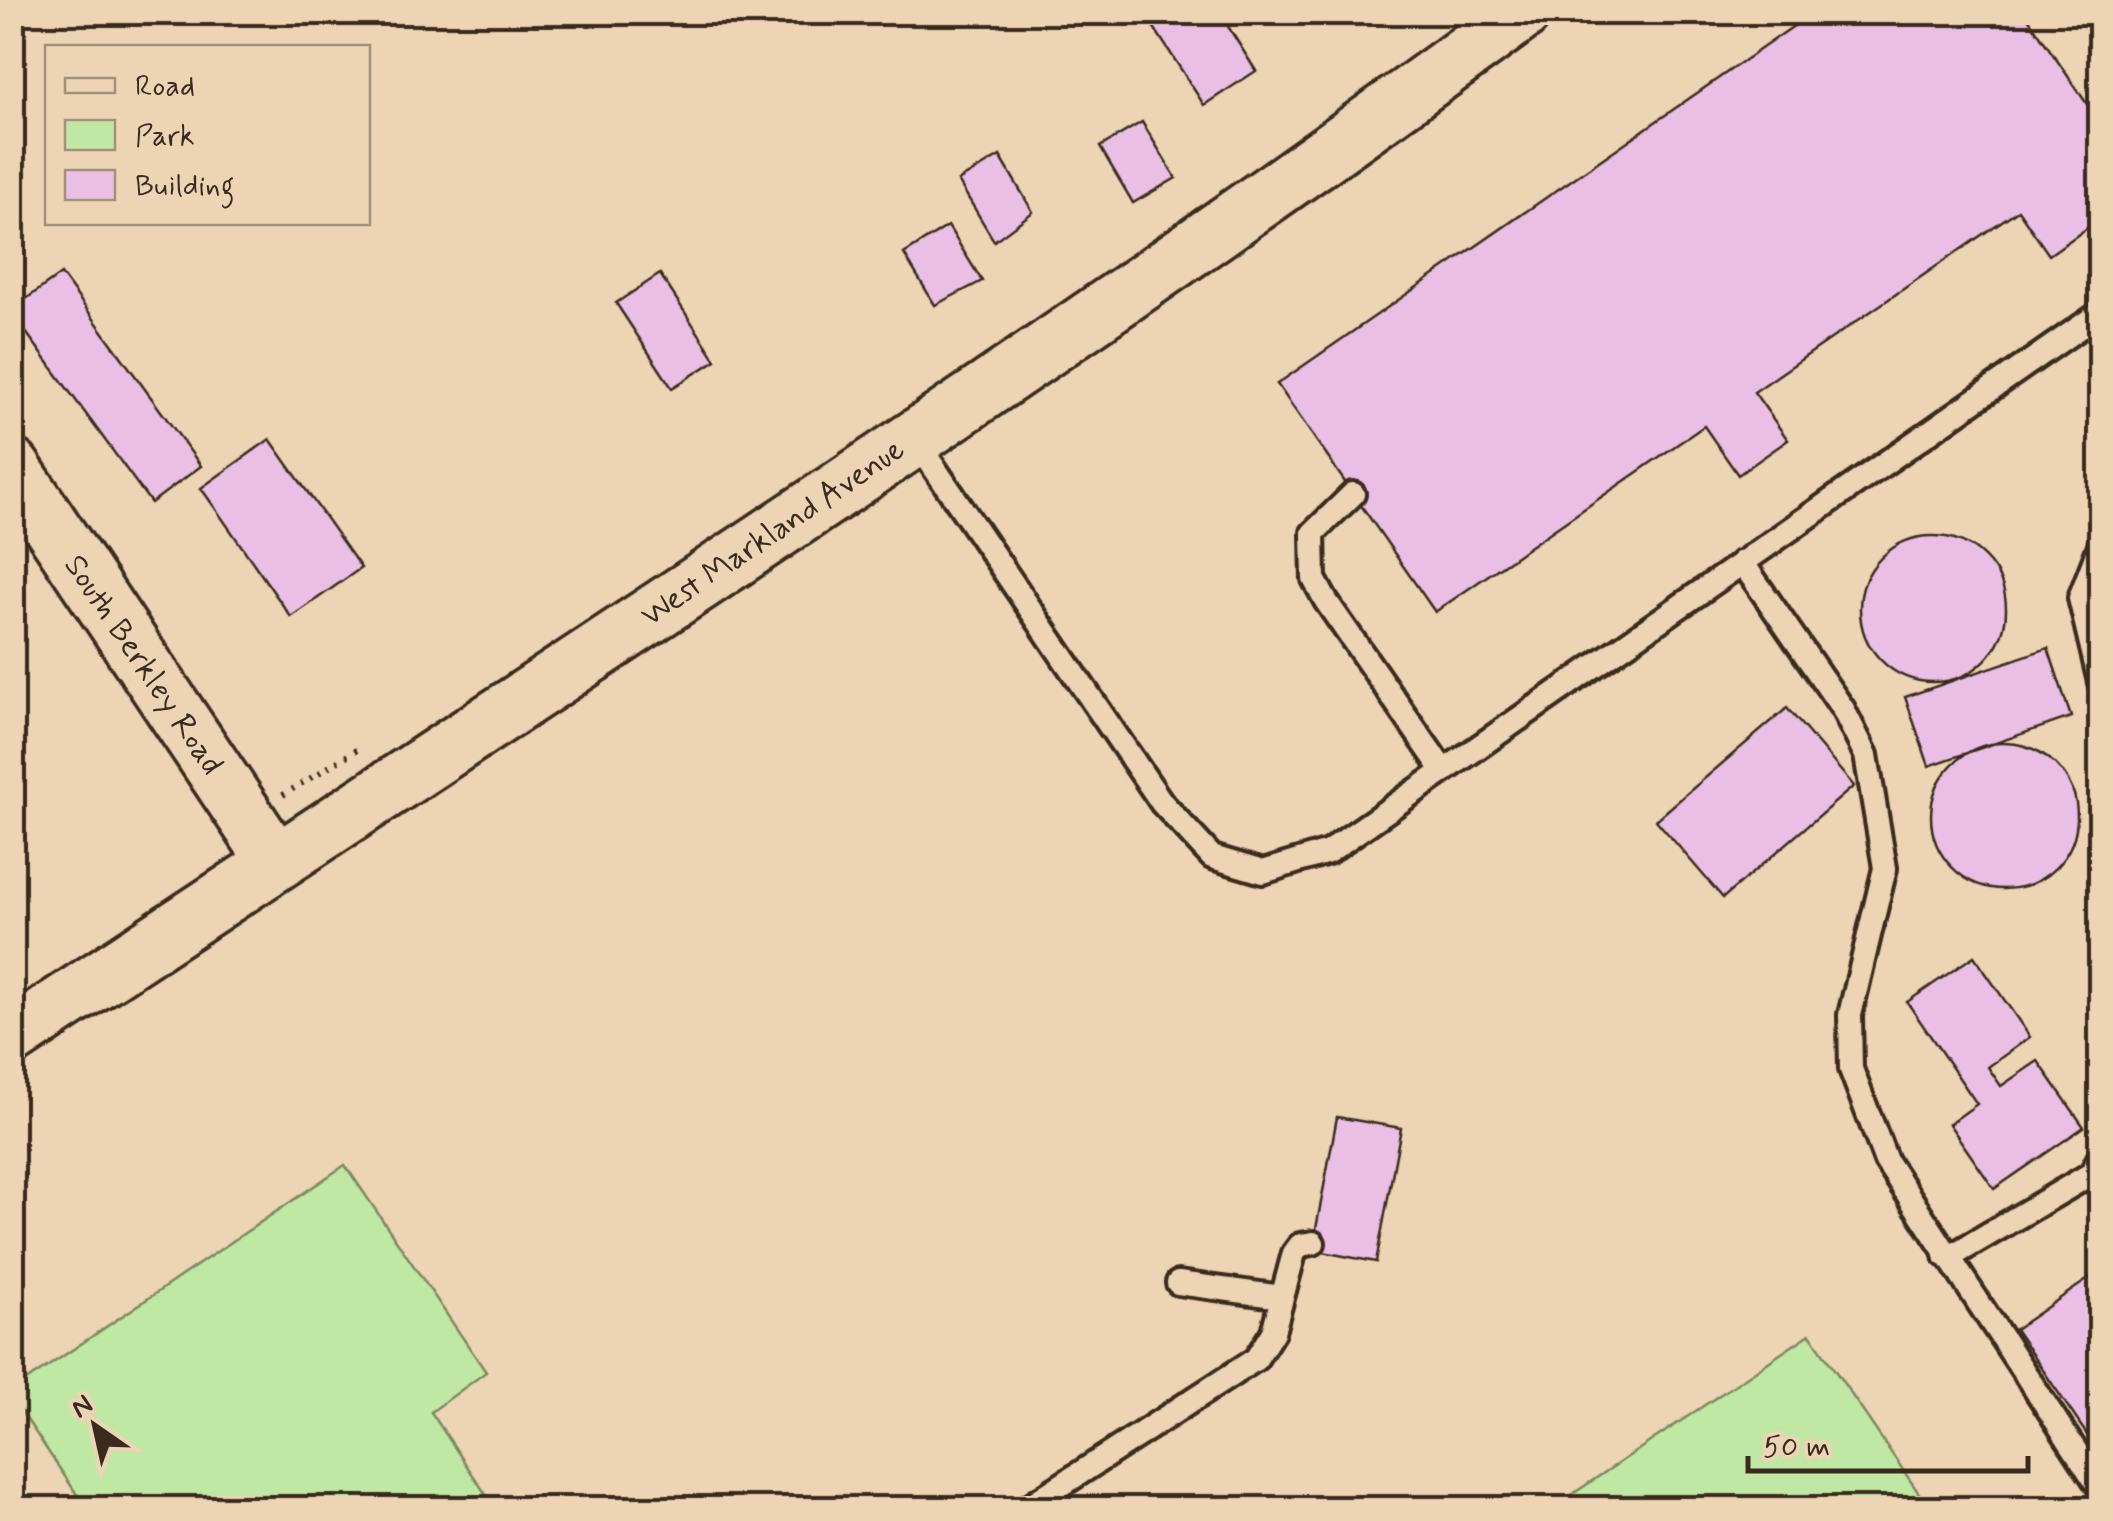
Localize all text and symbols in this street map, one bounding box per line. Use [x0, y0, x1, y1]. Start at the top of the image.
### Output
legend [45, 45, 370, 225]
text: Road [135, 67, 195, 106]
text: Park [135, 117, 195, 156]
text: Building [135, 167, 234, 209]
street label: West Markland Avenue [633, 429, 913, 637]
street label: South Berkley Road [54, 547, 232, 783]
north arrow [45, 1376, 145, 1476]
text: N [64, 1387, 100, 1428]
scale bar [1748, 1411, 2028, 1473]
text: 50 m [1763, 1428, 1830, 1467]

